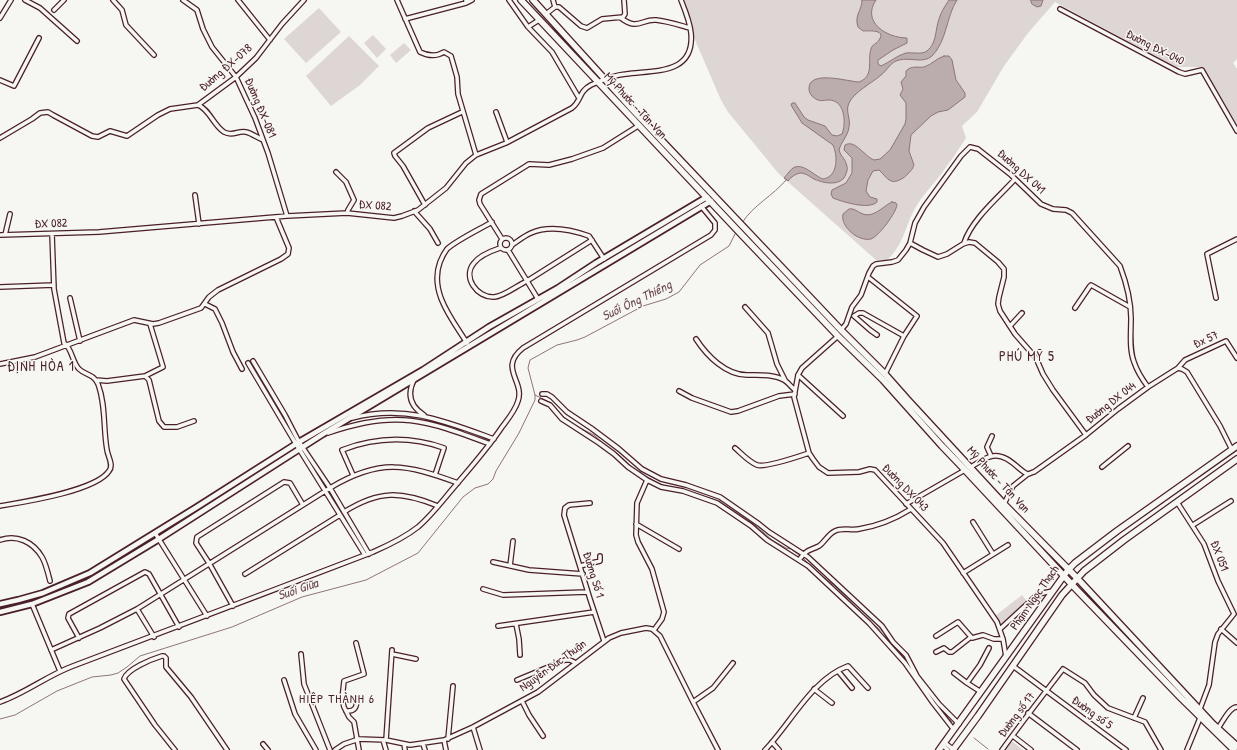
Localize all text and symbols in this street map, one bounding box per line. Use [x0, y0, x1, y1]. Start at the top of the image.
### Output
street label: Đường ĐX-040 [1123, 27, 1187, 69]
street label: Đường ĐX-078 [197, 41, 255, 95]
street label: Mỹ Phước - Tân Vạn [600, 70, 670, 142]
street label: Đường ĐX-081 [241, 76, 279, 140]
street label: Đường DX 041 [994, 147, 1048, 197]
street label: ĐX 082 [358, 198, 392, 214]
street label: ĐX 082 [34, 216, 68, 232]
water label: Suối Ông Thiềng [600, 277, 674, 325]
street label: Đx 57 [1191, 328, 1221, 352]
district label: PHÚ MỸ 5 [999, 349, 1055, 365]
district label: ĐỊNH HÒA 1 [7, 359, 75, 375]
street label: Đường DX 044 [1083, 379, 1139, 427]
street label: Mỹ Phước - Tân Vạn [963, 444, 1033, 516]
street label: Đường DX 043 [879, 461, 931, 515]
street label: ĐX 051 [1207, 539, 1231, 573]
street label: Đường Số 1 [579, 550, 607, 600]
street label: Phạm Ngọc Thạch [1007, 563, 1063, 633]
water label: Suối Giữa [276, 576, 320, 604]
street label: Nguyễn Đức Thuận [517, 637, 589, 695]
street label: Đường số 17 [996, 690, 1038, 740]
district label: HIỆP THÀNH 6 [299, 692, 375, 708]
street label: Đường số 5 [1069, 693, 1115, 733]

